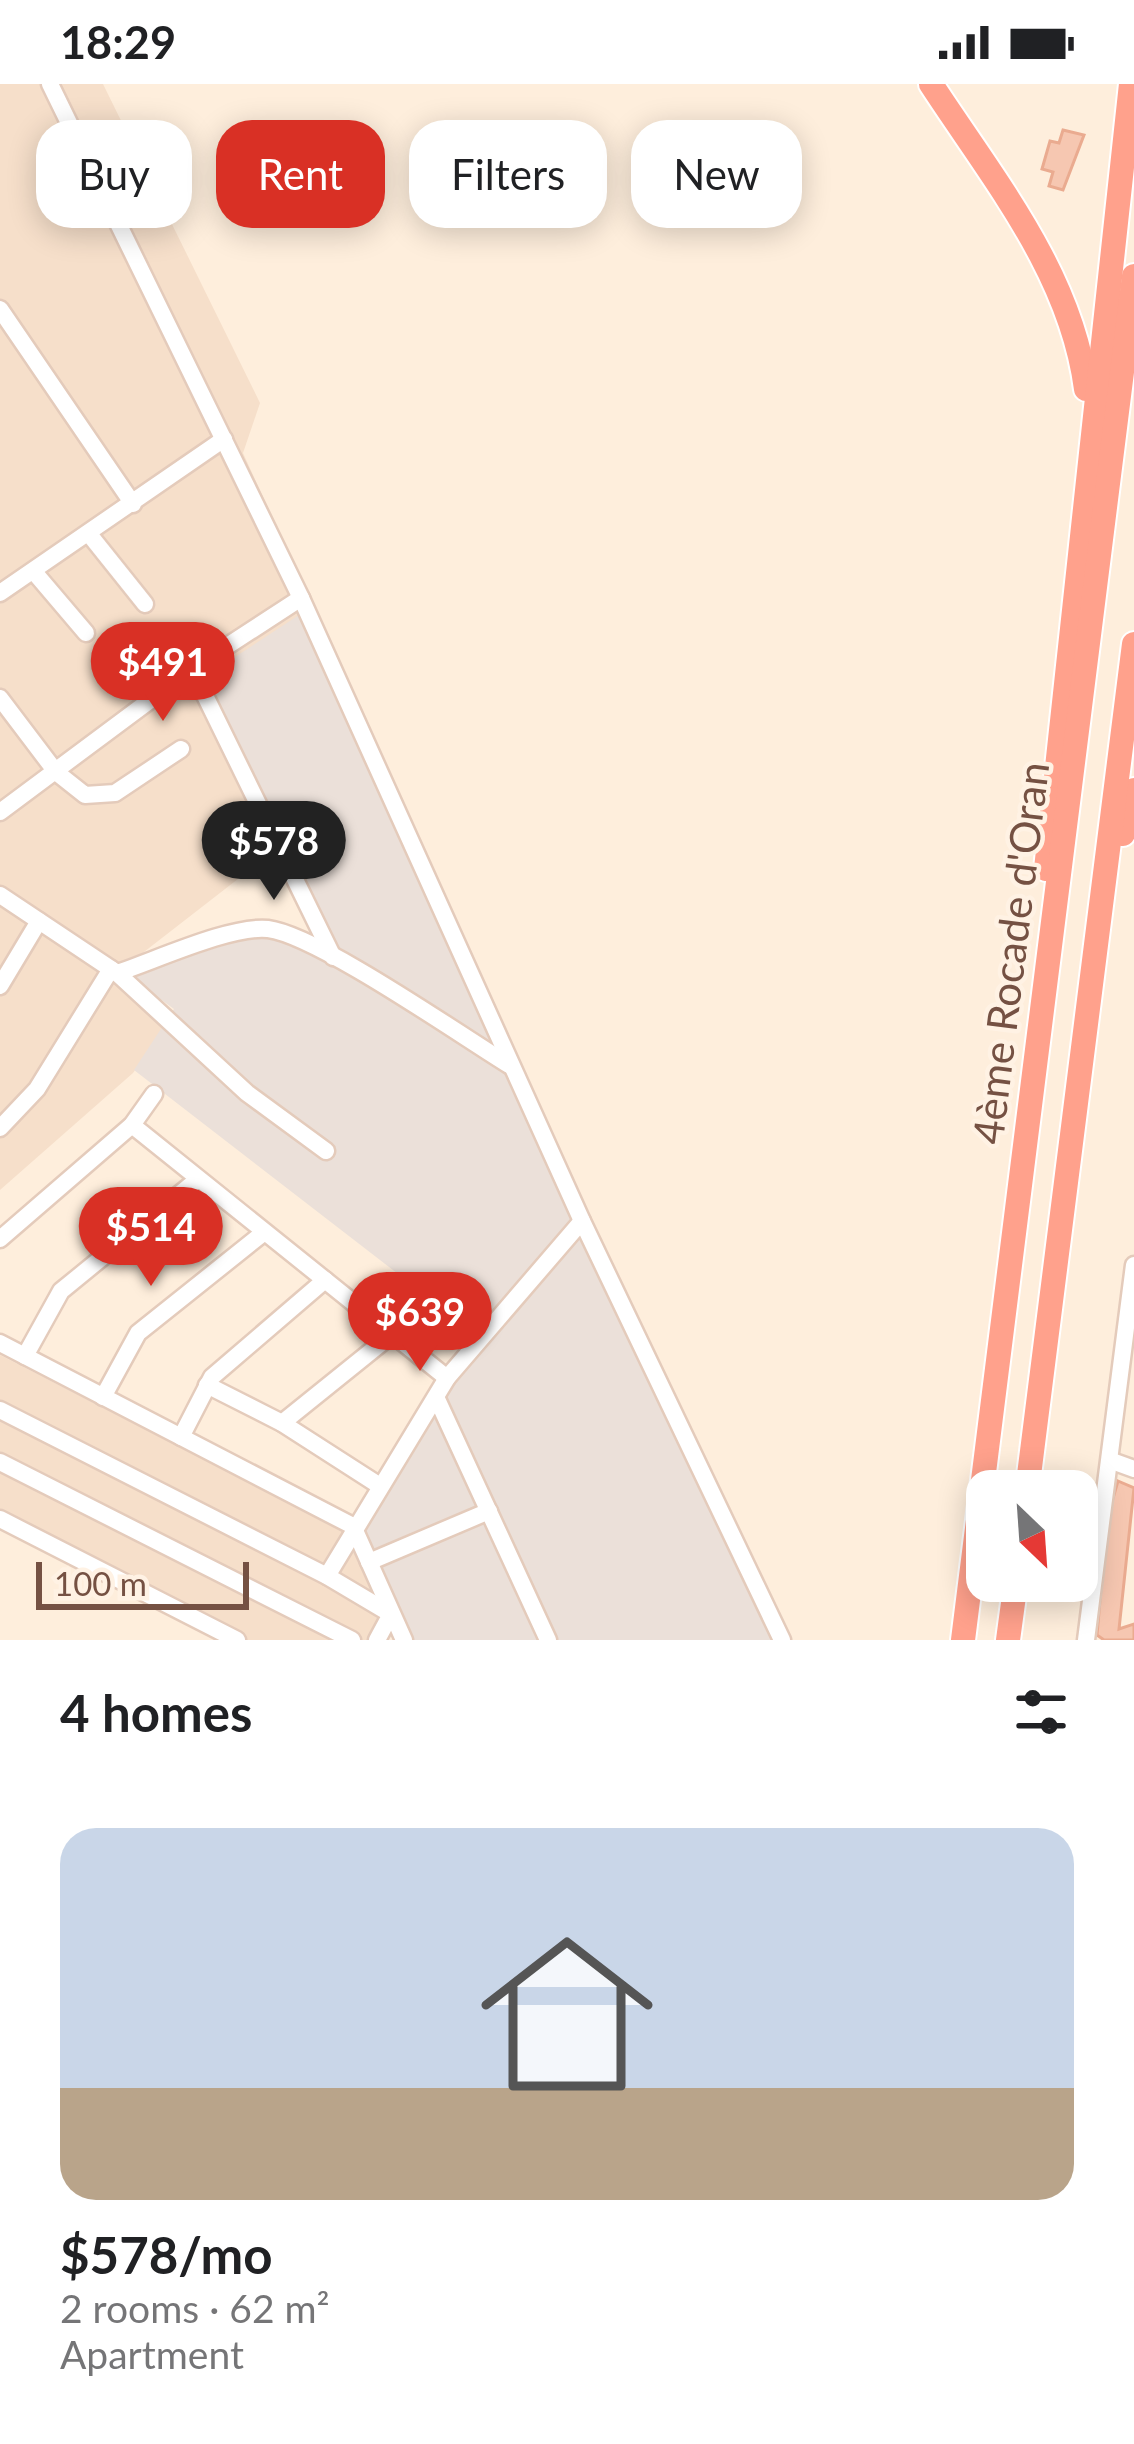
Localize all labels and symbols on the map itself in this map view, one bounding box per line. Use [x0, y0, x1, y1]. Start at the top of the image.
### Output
pin: $491 [92, 622, 234, 724]
street label: 4ème Rocade d'Oran [962, 759, 1058, 1147]
pin: $578 [203, 801, 345, 903]
pin: $514 [80, 1187, 222, 1289]
pin: $639 [349, 1272, 491, 1374]
north arrow [966, 1470, 1098, 1602]
scale bar [36, 1556, 249, 1609]

